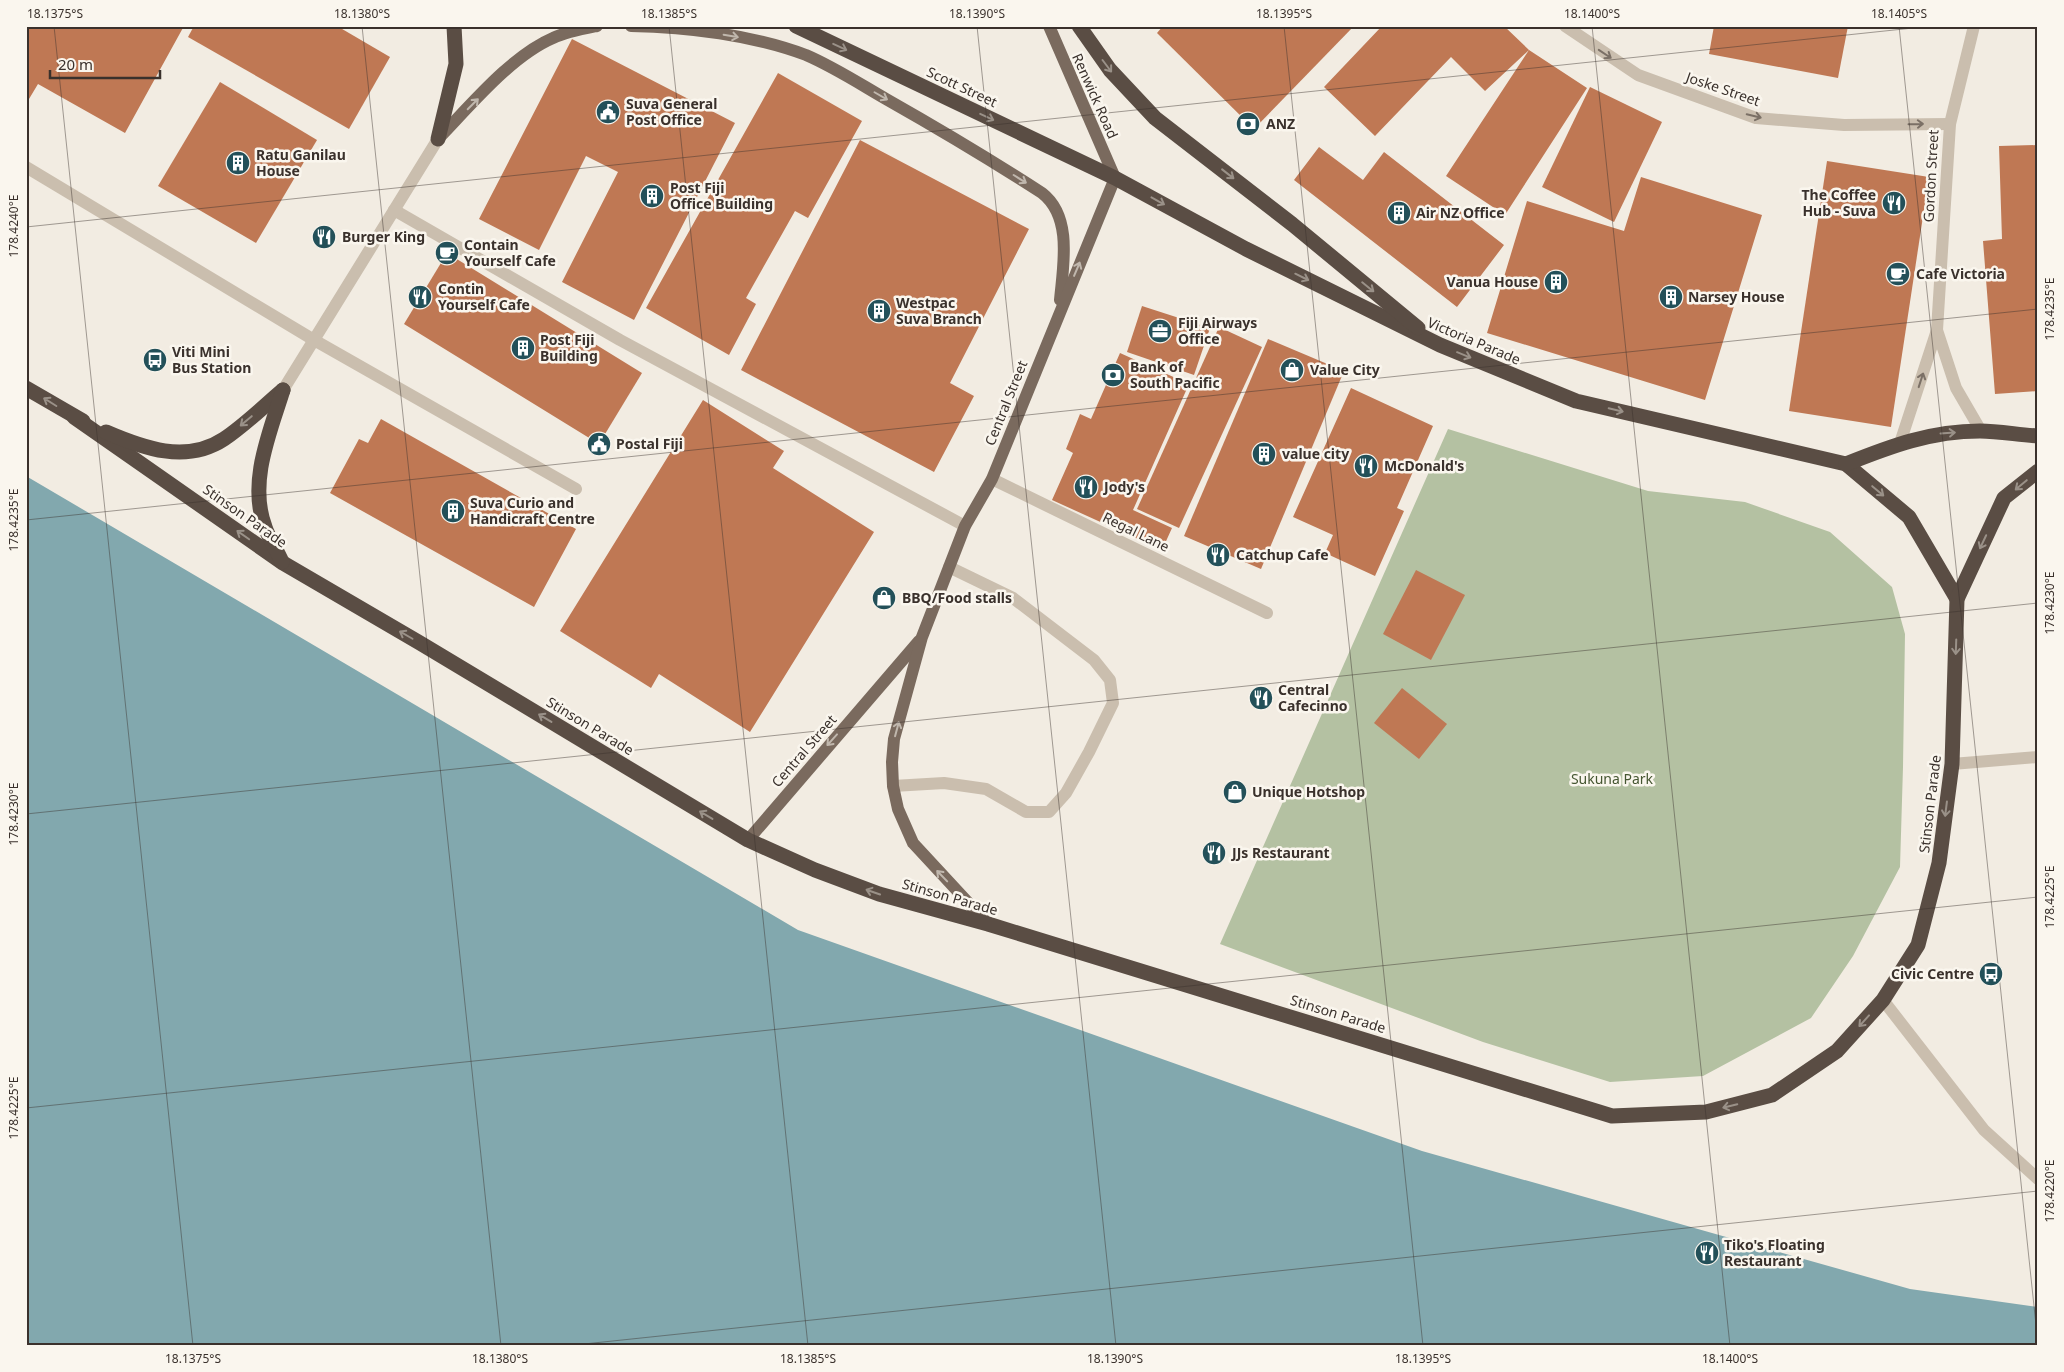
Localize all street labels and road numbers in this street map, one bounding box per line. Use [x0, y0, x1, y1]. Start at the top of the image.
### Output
street label: Renwick Road [1068, 50, 1123, 141]
street label: Scott Street [924, 62, 1001, 111]
street label: Joske Street [1682, 66, 1763, 110]
street label: Gordon Street [1919, 129, 1942, 223]
street label: Victoria Parade [1425, 312, 1524, 369]
street label: Central Street [980, 357, 1031, 448]
street label: Stinson Parade [199, 480, 291, 552]
street label: Regal Lane [1100, 507, 1173, 556]
street label: Stinson Parade [543, 692, 638, 759]
street label: Central Street [767, 710, 840, 791]
street label: Stinson Parade [1914, 754, 1945, 854]
street label: Stinson Parade [900, 874, 1000, 919]
street label: Stinson Parade [1288, 990, 1388, 1037]

